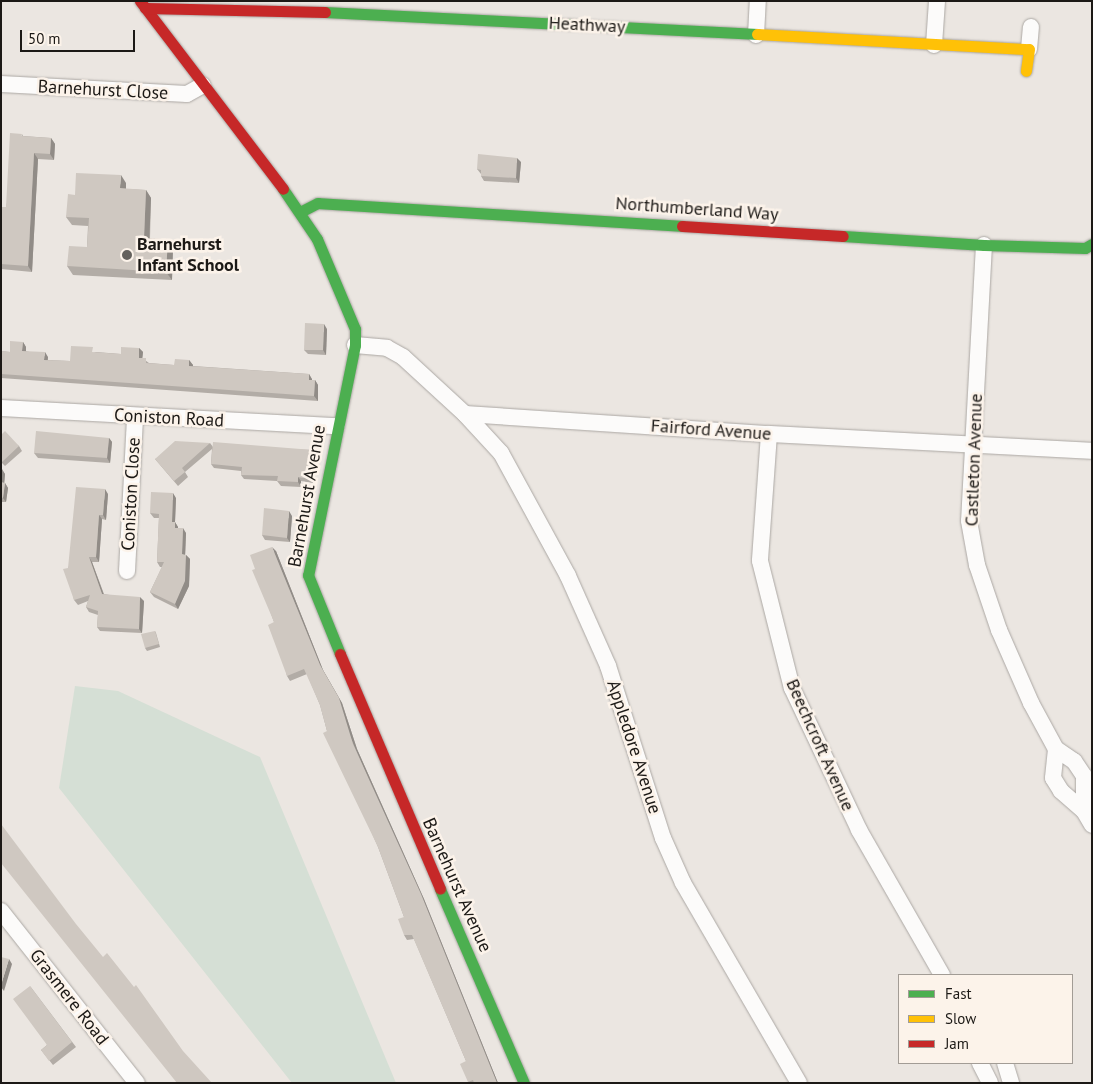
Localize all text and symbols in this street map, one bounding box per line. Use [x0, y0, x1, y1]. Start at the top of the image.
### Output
street label: Heathway [548, 12, 626, 38]
scale bar [22, 20, 138, 52]
text: 50 m [28, 29, 61, 48]
street label: Barnehurst Close [37, 76, 169, 104]
street label: Northumberland Way [615, 193, 779, 225]
place label: Barnehurst Infant School [137, 234, 239, 276]
marker: Barnehurst Infant School [121, 249, 133, 261]
street label: Castleton Avenue [961, 393, 987, 527]
street label: Coniston Road [114, 404, 224, 432]
street label: Fairford Avenue [650, 415, 772, 445]
street label: Barnehurst Avenue [284, 423, 330, 569]
street label: Coniston Close [117, 437, 145, 551]
street label: Beechcroft Avenue [781, 675, 859, 815]
street label: Appledore Avenue [602, 677, 666, 817]
street label: Barnehurst Avenue [418, 814, 496, 956]
street label: Grasmere Road [25, 945, 113, 1049]
legend [898, 974, 1073, 1064]
text: Fast [945, 984, 972, 1003]
text: Slow [945, 1009, 976, 1028]
text: Jam [945, 1034, 969, 1053]

